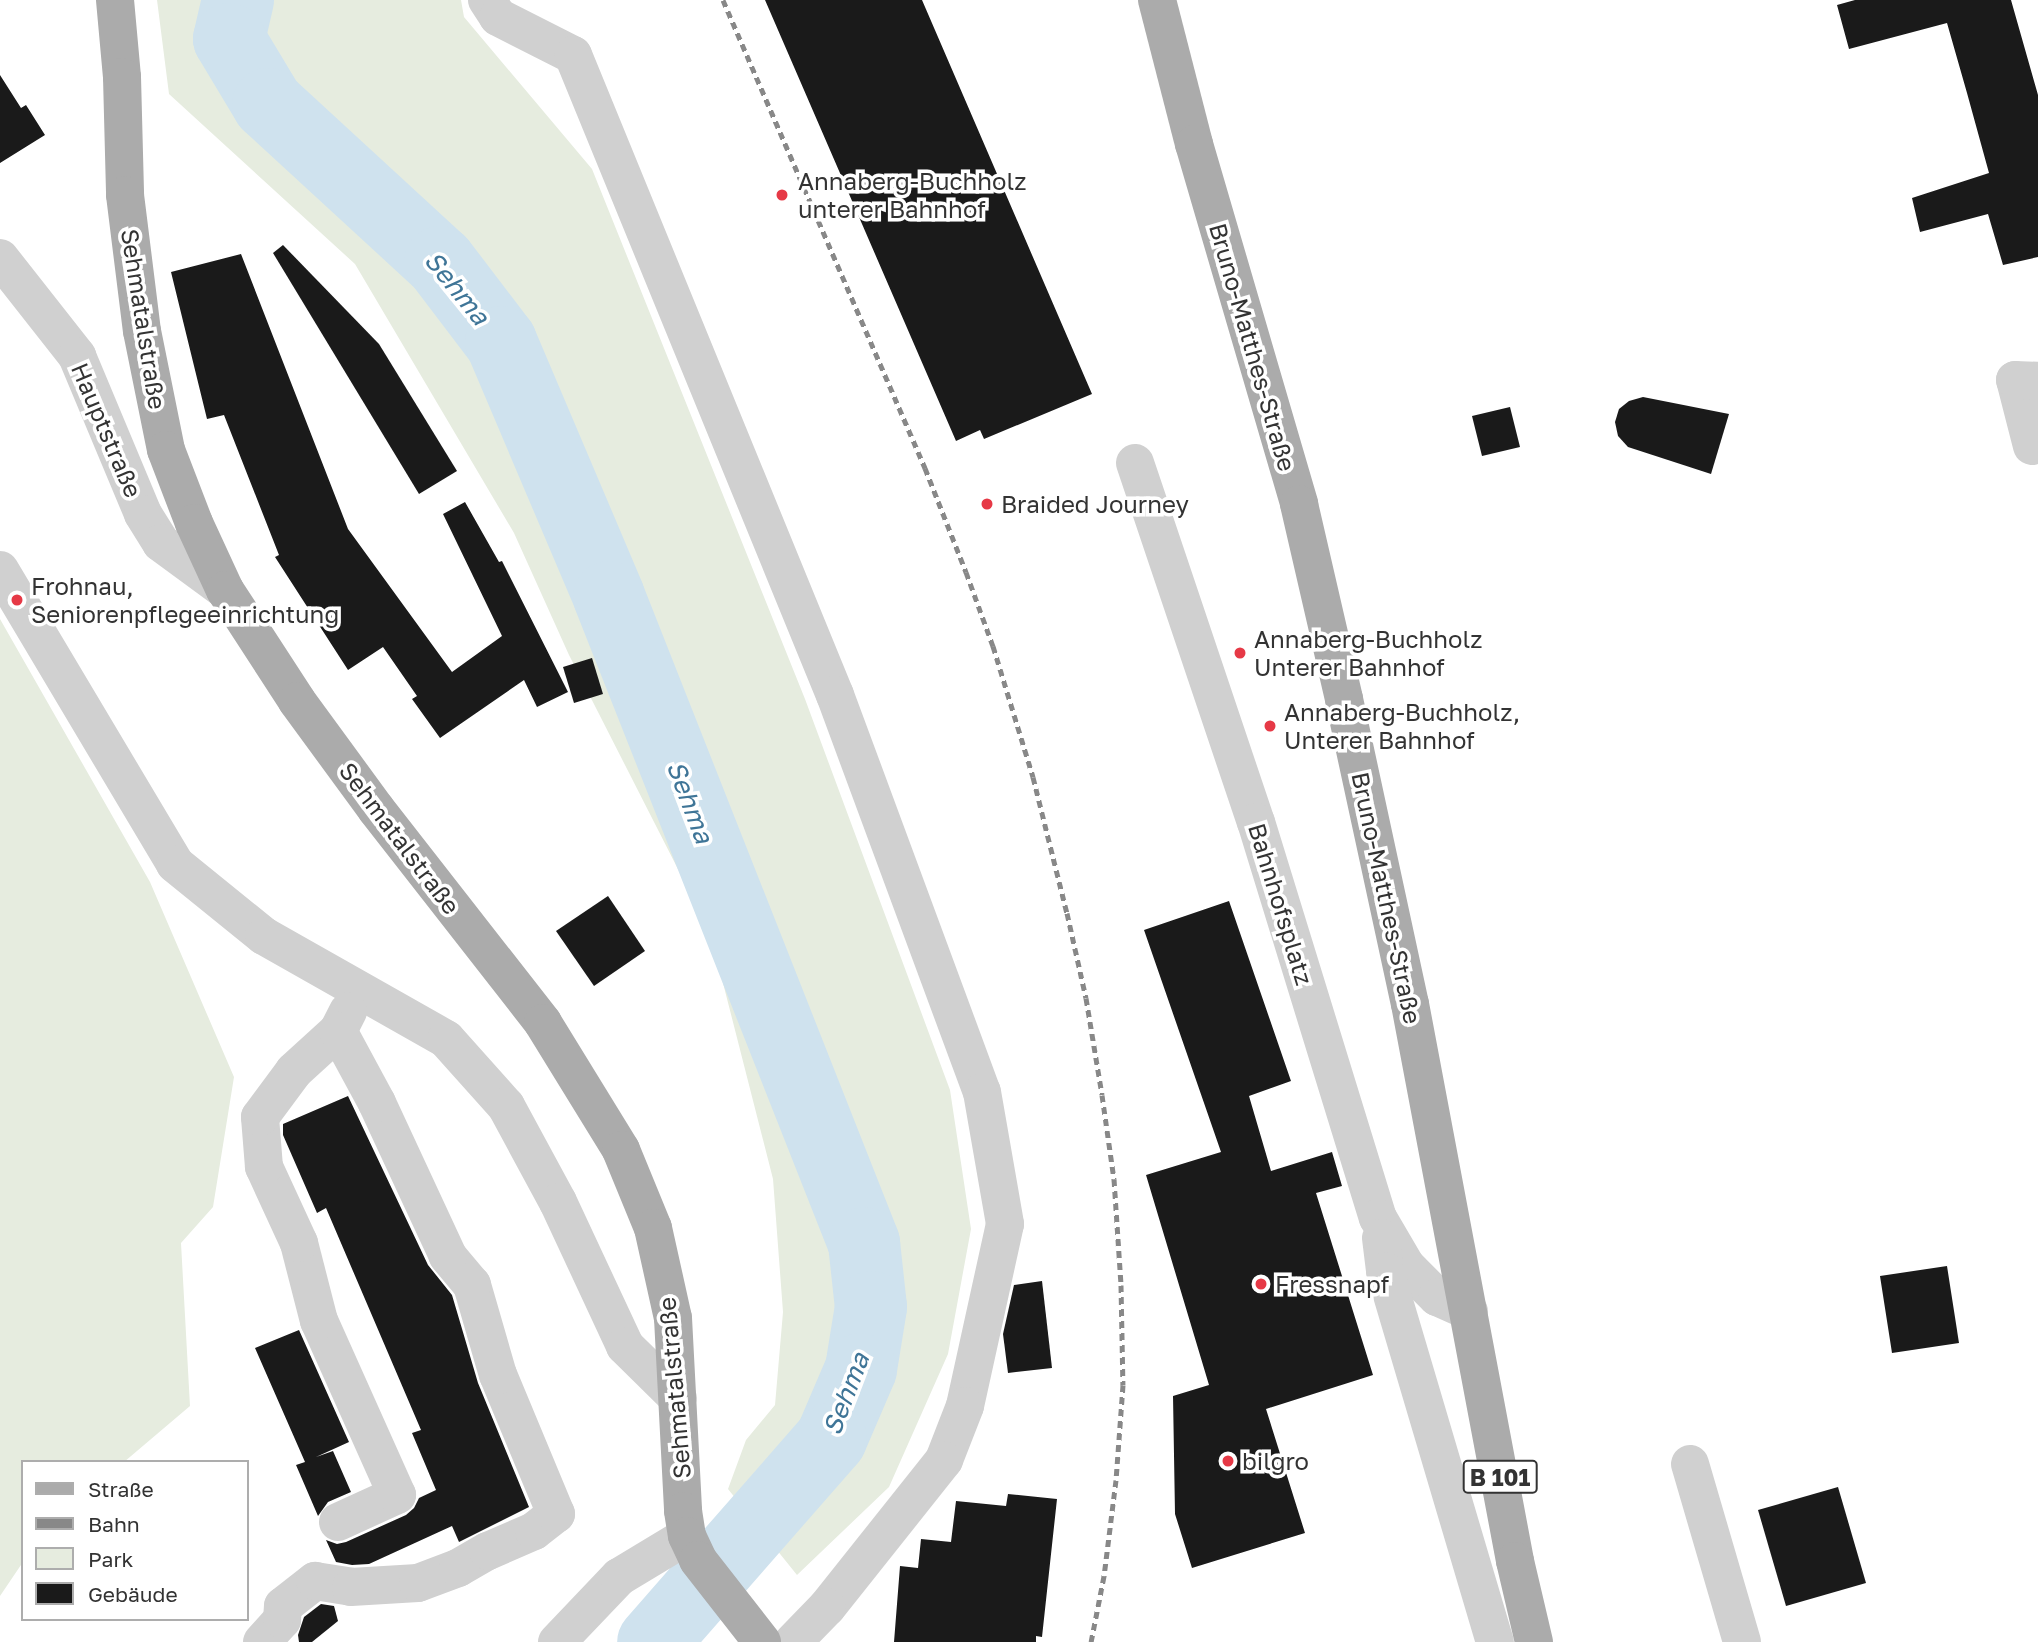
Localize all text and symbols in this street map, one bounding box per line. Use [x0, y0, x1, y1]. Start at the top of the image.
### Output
place label: Annaberg-Buchholz unterer Bahnhof [798, 167, 1027, 223]
marker: Annaberg-Buchholz unterer Bahnhof [772, 185, 792, 205]
street label: Bruno-Matthes-Straße [1204, 220, 1302, 474]
street label: Sehmatalstraße [116, 227, 172, 411]
water label: Sehma [418, 245, 496, 331]
street label: Hauptstraße [66, 358, 148, 502]
place label: Braided Journey [1001, 490, 1189, 518]
marker: Braided Journey [979, 496, 995, 512]
place label: Frohnau, Seniorenpflegeeinrichtung [31, 572, 339, 628]
marker: Frohnau, Seniorenpflegeeinrichtung [9, 592, 25, 608]
place label: Annaberg-Buchholz Unterer Bahnhof [1254, 625, 1483, 681]
marker: Annaberg-Buchholz Unterer Bahnhof [1232, 645, 1248, 661]
place label: Annaberg-Buchholz, Unterer Bahnhof [1284, 698, 1520, 754]
marker: Annaberg-Buchholz, Unterer Bahnhof [1262, 718, 1278, 734]
street label: Sehmatalstraße [334, 757, 466, 919]
water label: Sehma [660, 757, 720, 847]
street label: Bruno-Matthes-Straße [1346, 769, 1428, 1027]
street label: Bahnhofsplatz [1243, 820, 1319, 988]
place label: Fressnapf [1275, 1270, 1389, 1298]
marker: Fressnapf [1253, 1276, 1269, 1292]
street label: Sehmatalstraße [652, 1296, 696, 1480]
water label: Sehma [816, 1349, 876, 1439]
place label: bilgro [1242, 1447, 1309, 1475]
marker: bilgro [1220, 1453, 1236, 1469]
road number: B 101 [1462, 1458, 1538, 1496]
legend [21, 1460, 248, 1621]
text: Straße [88, 1476, 154, 1502]
text: Bahn [88, 1511, 140, 1537]
text: Park [88, 1546, 133, 1572]
text: Gebäude [88, 1581, 178, 1607]

